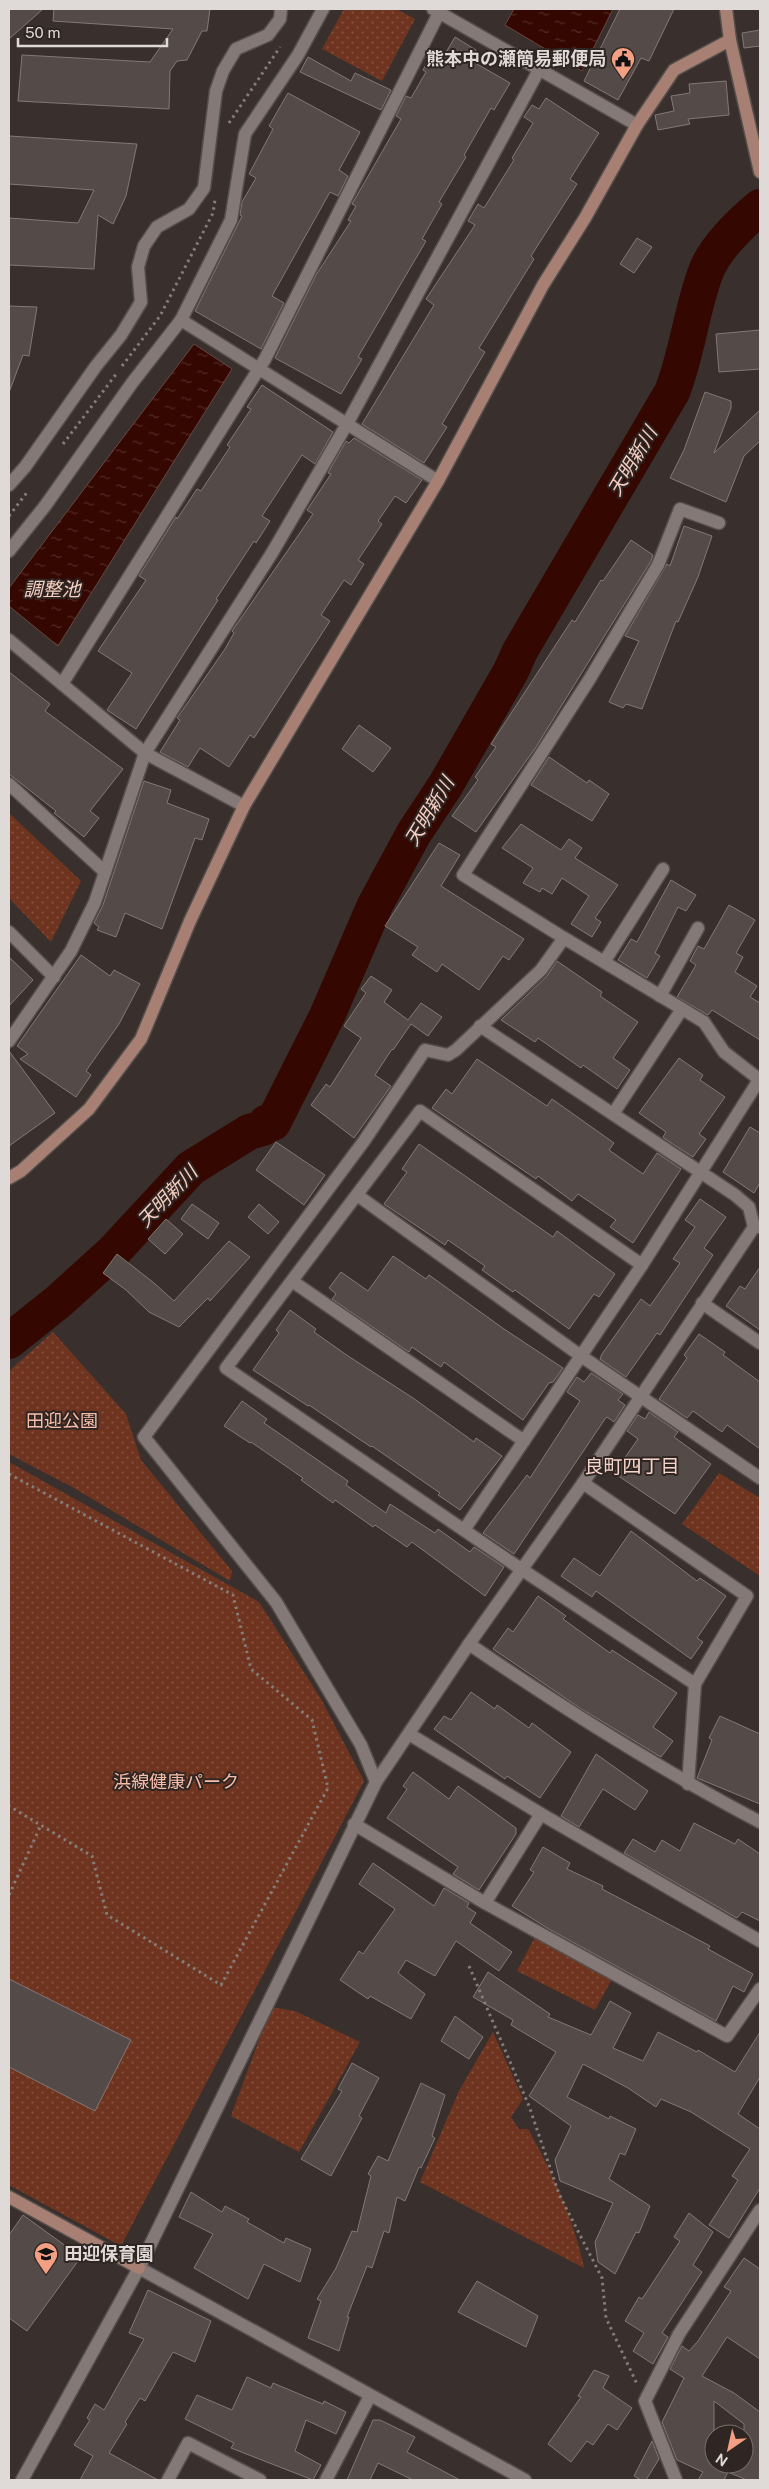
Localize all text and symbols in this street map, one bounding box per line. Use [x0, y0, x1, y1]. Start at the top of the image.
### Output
scale bar [18, 15, 166, 47]
text: 50 m [25, 24, 60, 41]
public building icon: 熊本中の瀬簡易郵便局 [610, 46, 636, 80]
place label: 熊本中の瀬簡易郵便局 [426, 48, 606, 69]
water label: 天明新川 [603, 421, 662, 499]
water label: 調整池 [23, 578, 82, 600]
water label: 天明新川 [400, 771, 459, 849]
water label: 天明新川 [133, 1160, 203, 1231]
park label: 田迎公園 [26, 1410, 98, 1431]
district label: 良町四丁目 [584, 1455, 680, 1477]
park label: 浜線健康パーク [113, 1771, 239, 1792]
school or university icon: 田迎保育園 [33, 2241, 59, 2275]
place label: 田迎保育園 [64, 2243, 154, 2264]
north arrow [704, 2424, 754, 2474]
text: N [713, 2450, 731, 2469]

